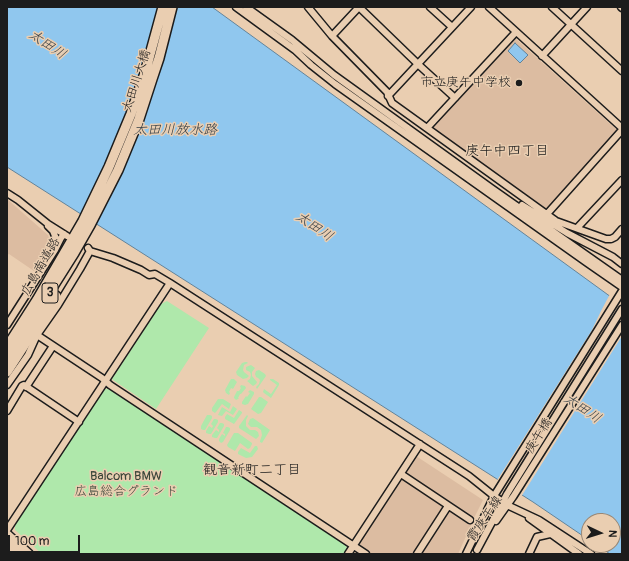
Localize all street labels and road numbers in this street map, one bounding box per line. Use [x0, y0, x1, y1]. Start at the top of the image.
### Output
street label: 太田川大橋 [120, 48, 154, 114]
street label: 広島南道路 [18, 235, 64, 299]
road number: 3 [42, 283, 58, 303]
street label: 庚午橋 [522, 415, 556, 457]
street label: 霞庚午線 [464, 493, 506, 545]

